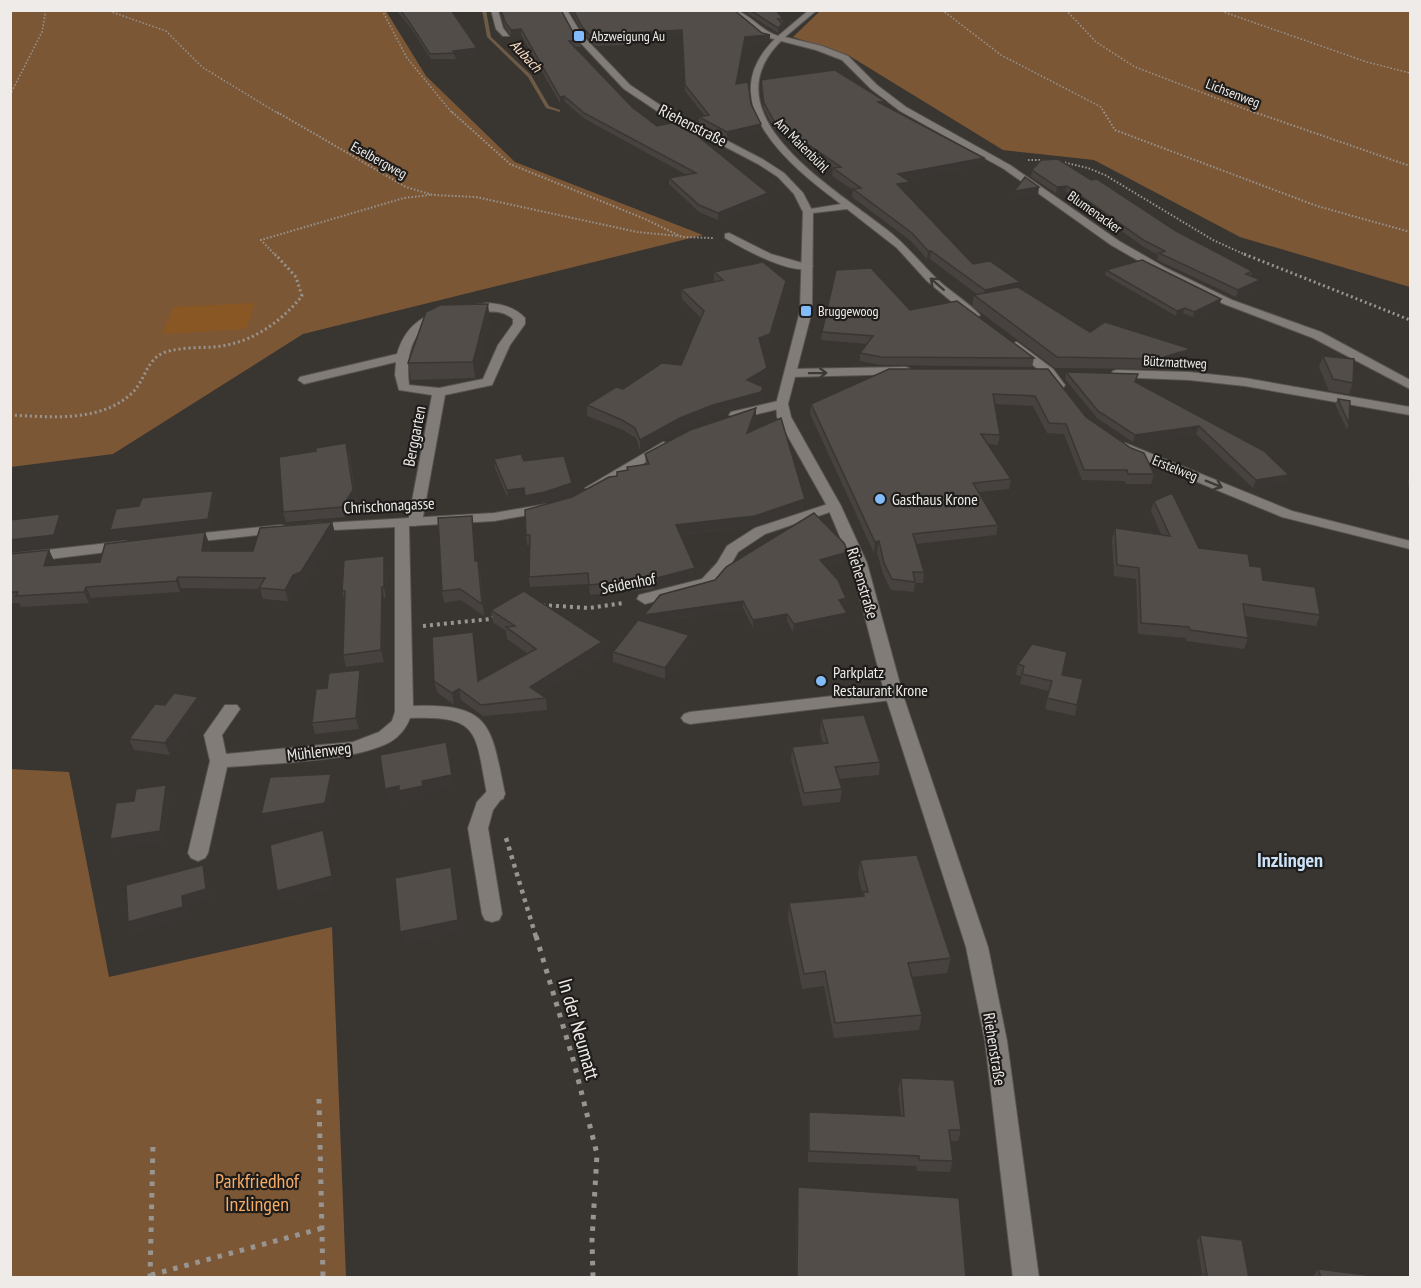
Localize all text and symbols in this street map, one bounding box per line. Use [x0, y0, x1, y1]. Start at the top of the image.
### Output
place label: Abzweigung Au [591, 27, 665, 45]
marker: Abzweigung Au [572, 29, 586, 43]
water label: Aubach [506, 35, 547, 77]
street label: Lichsenweg [1203, 74, 1263, 112]
street label: Riehenstraße [656, 99, 730, 151]
street label: Am Maienbühl [771, 114, 834, 177]
street label: Eselbergweg [348, 137, 410, 183]
street label: Blumenacker [1064, 187, 1126, 237]
one-way arrow [930, 277, 945, 291]
place label: Bruggewoog [818, 302, 879, 320]
marker: Bruggewoog [799, 304, 813, 318]
street label: Bützmattweg [1143, 351, 1207, 373]
one-way arrow [808, 367, 828, 379]
street label: Berggarten [398, 404, 430, 468]
street label: Erstelweg [1150, 451, 1200, 485]
one-way arrow [1205, 480, 1223, 491]
place label: Gasthaus Krone [892, 489, 978, 509]
marker: Gasthaus Krone [873, 492, 887, 506]
street label: Chrischonagasse [343, 493, 435, 517]
street label: Riehenstraße [843, 545, 883, 621]
street label: Seidenhof [599, 568, 658, 598]
place label: Parkplatz Restaurant Krone [833, 662, 928, 700]
marker: Parkplatz Restaurant Krone [814, 674, 828, 688]
street label: Mühlenweg [286, 737, 352, 765]
district label: Inzlingen [1257, 847, 1323, 873]
street label: In der Neumatt [552, 975, 606, 1083]
street label: Riehenstraße [979, 1011, 1011, 1087]
park label: Parkfriedhof Inzlingen [215, 1168, 300, 1217]

